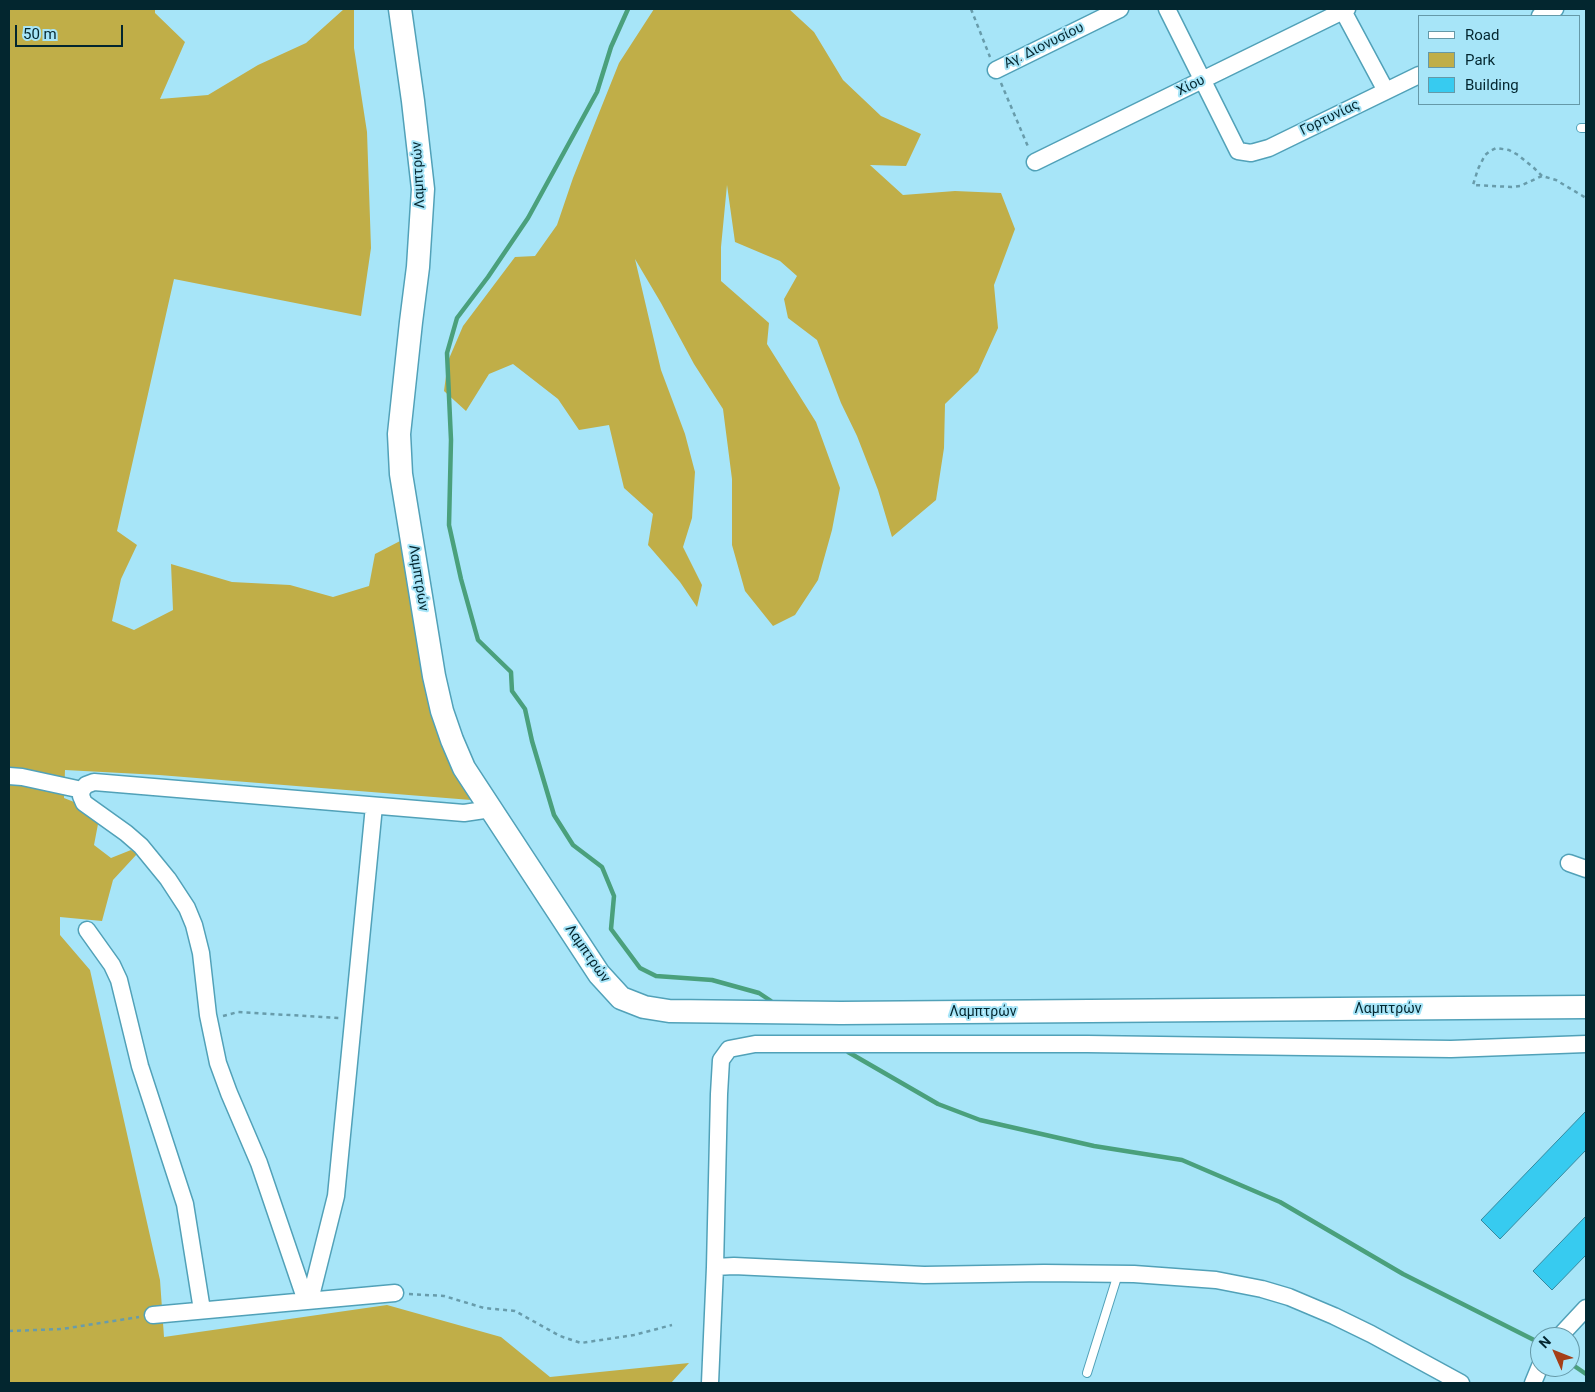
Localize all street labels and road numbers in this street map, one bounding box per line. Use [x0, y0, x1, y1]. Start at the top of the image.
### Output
street label: Αγ. Διονυσίου [1001, 19, 1087, 73]
street label: Χίου [1174, 72, 1208, 100]
street label: Γορτυνίας [1298, 96, 1362, 140]
street label: Λαμπτρών [409, 141, 429, 209]
street label: Λαμπτρών [404, 544, 432, 612]
street label: Λαμπτρών [561, 922, 613, 986]
street label: Λαμπτρών [1355, 1001, 1421, 1017]
street label: Λαμπτρών [950, 1004, 1016, 1020]

